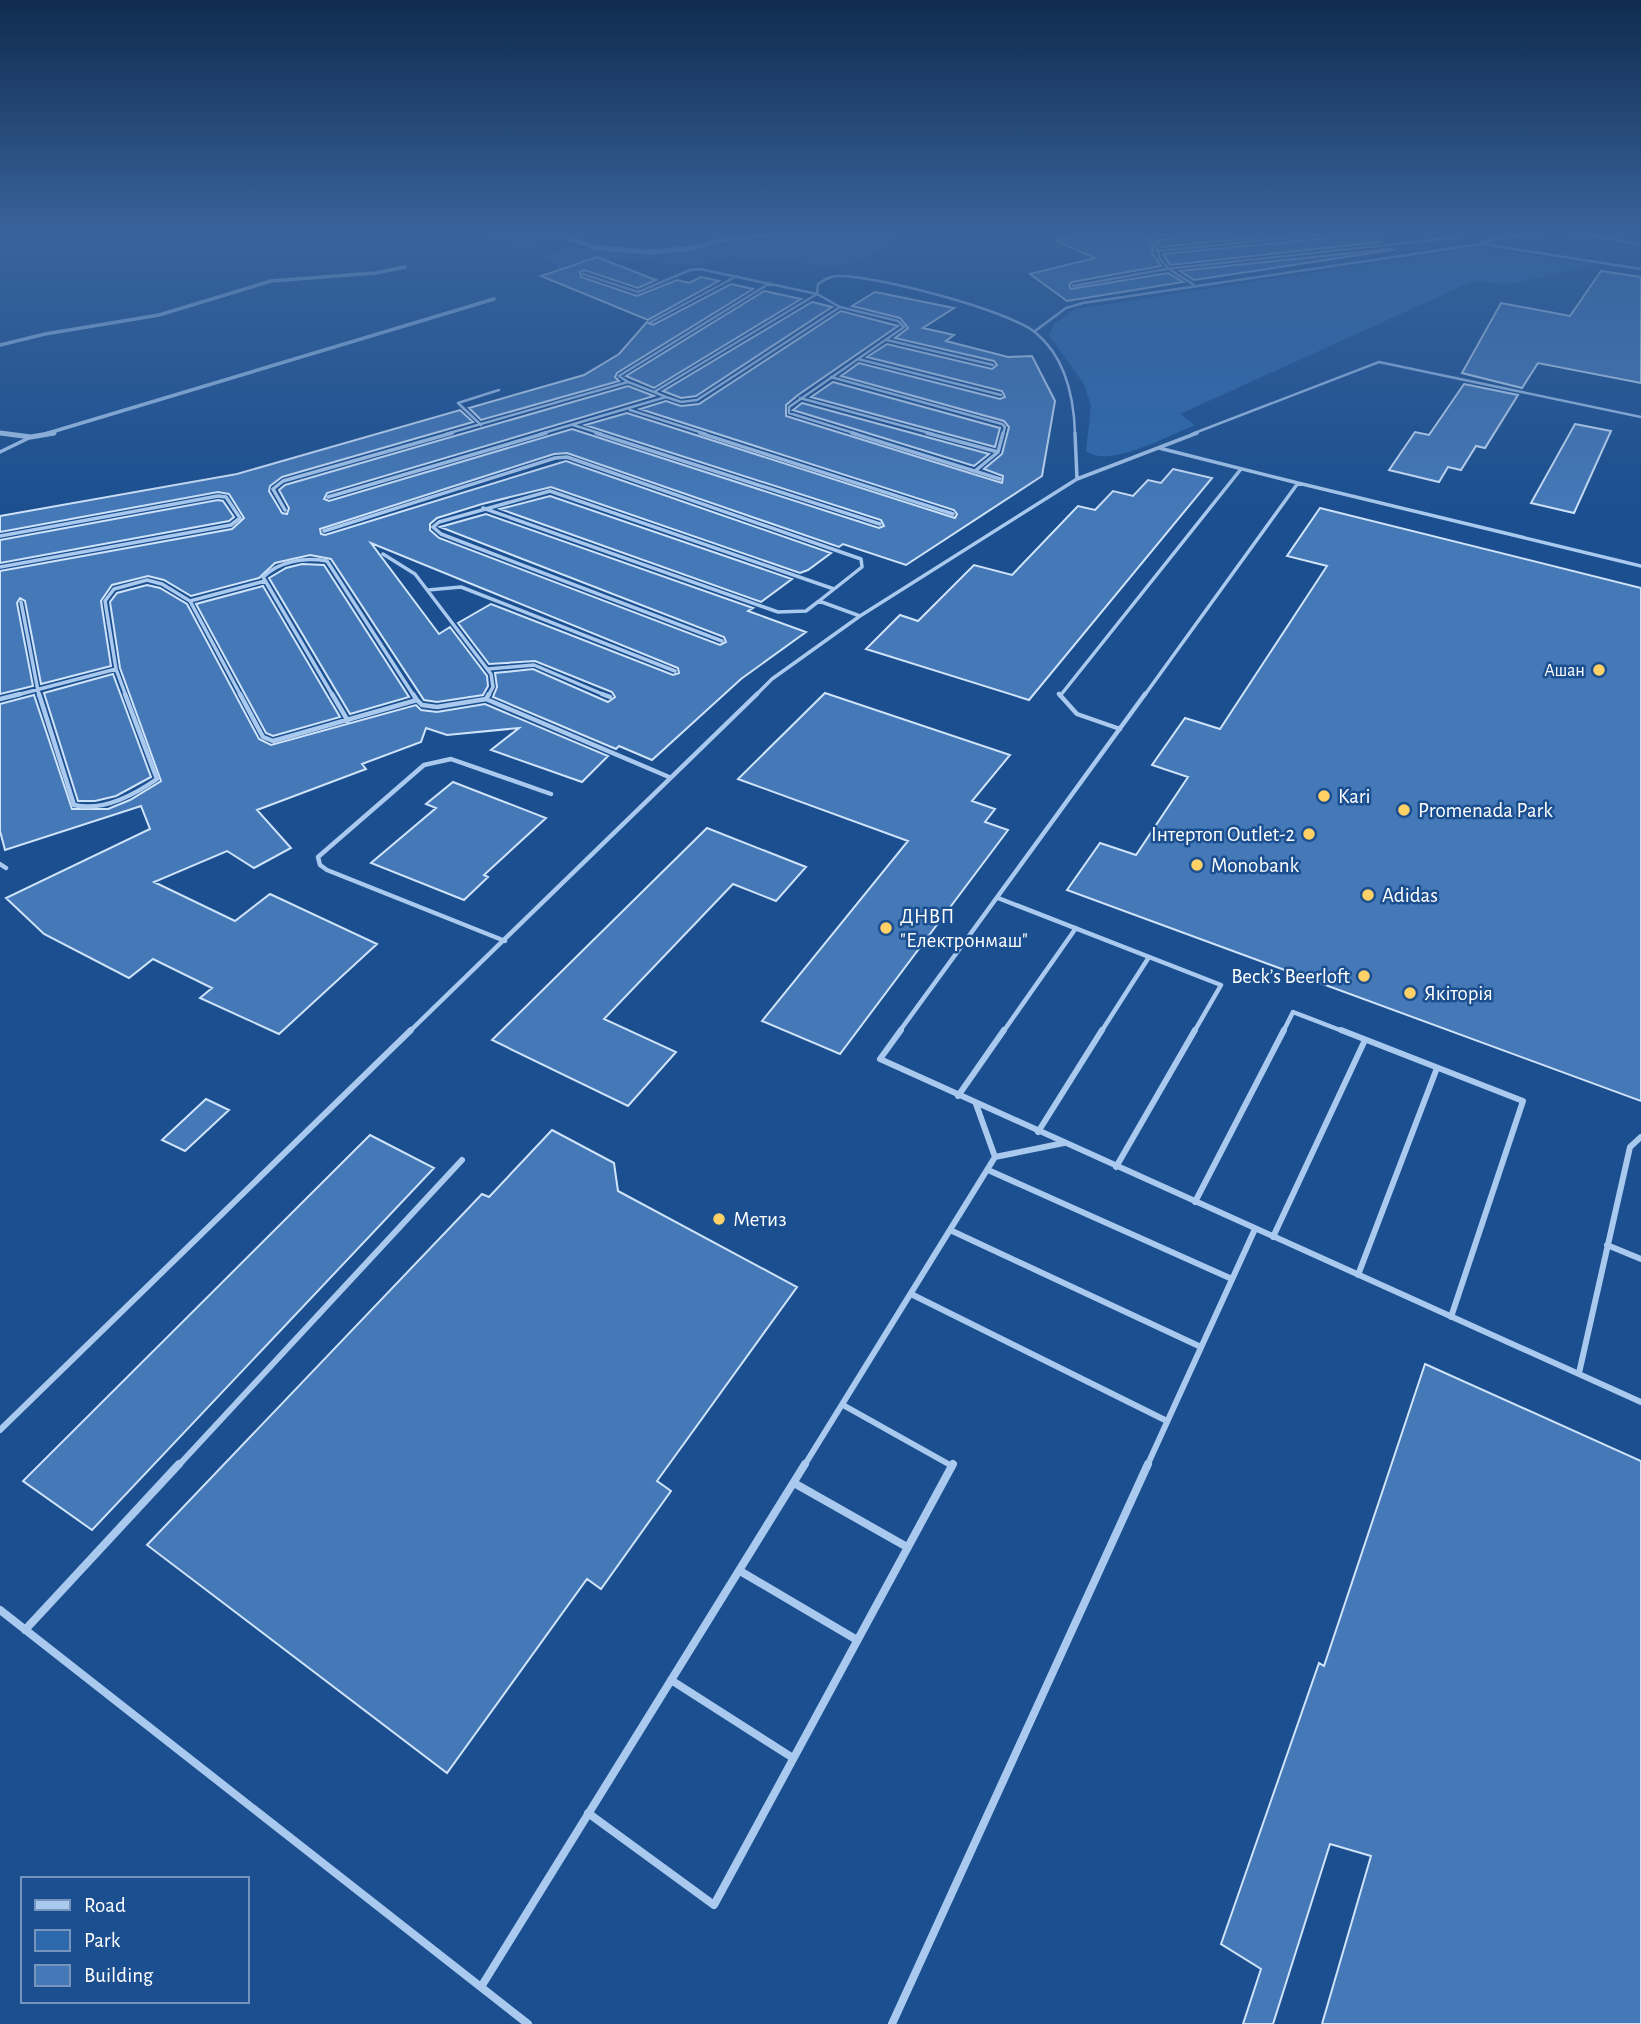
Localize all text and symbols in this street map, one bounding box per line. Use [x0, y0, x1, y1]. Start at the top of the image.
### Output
place label: Ашан [1544, 662, 1585, 680]
marker: Ашан [1591, 662, 1607, 678]
place label: Kari [1338, 786, 1371, 807]
marker: Kari [1316, 788, 1332, 804]
place label: Promenada Park [1418, 800, 1553, 821]
marker: Promenada Park [1396, 802, 1412, 818]
place label: Інтертоп Outlet-2 [1151, 824, 1295, 845]
marker: Інтертоп Outlet-2 [1301, 826, 1317, 842]
place label: Monobank [1211, 855, 1300, 876]
marker: Monobank [1189, 857, 1205, 873]
place label: Adidas [1382, 885, 1438, 906]
marker: Adidas [1360, 887, 1376, 903]
place label: ДНВП "Електронмаш" [900, 906, 1028, 951]
marker: ДНВП "Електронмаш" [878, 920, 894, 936]
place label: Beck’s Beerloft [1231, 966, 1350, 987]
marker: Beck’s Beerloft [1356, 968, 1372, 984]
place label: Якіторія [1424, 983, 1493, 1004]
marker: Якіторія [1402, 985, 1418, 1001]
place label: Метиз [733, 1209, 787, 1230]
marker: Метиз [711, 1211, 727, 1227]
legend [21, 1877, 248, 2003]
text: Road [84, 1895, 126, 1916]
text: Park [84, 1930, 121, 1951]
text: Building [84, 1965, 154, 1986]

